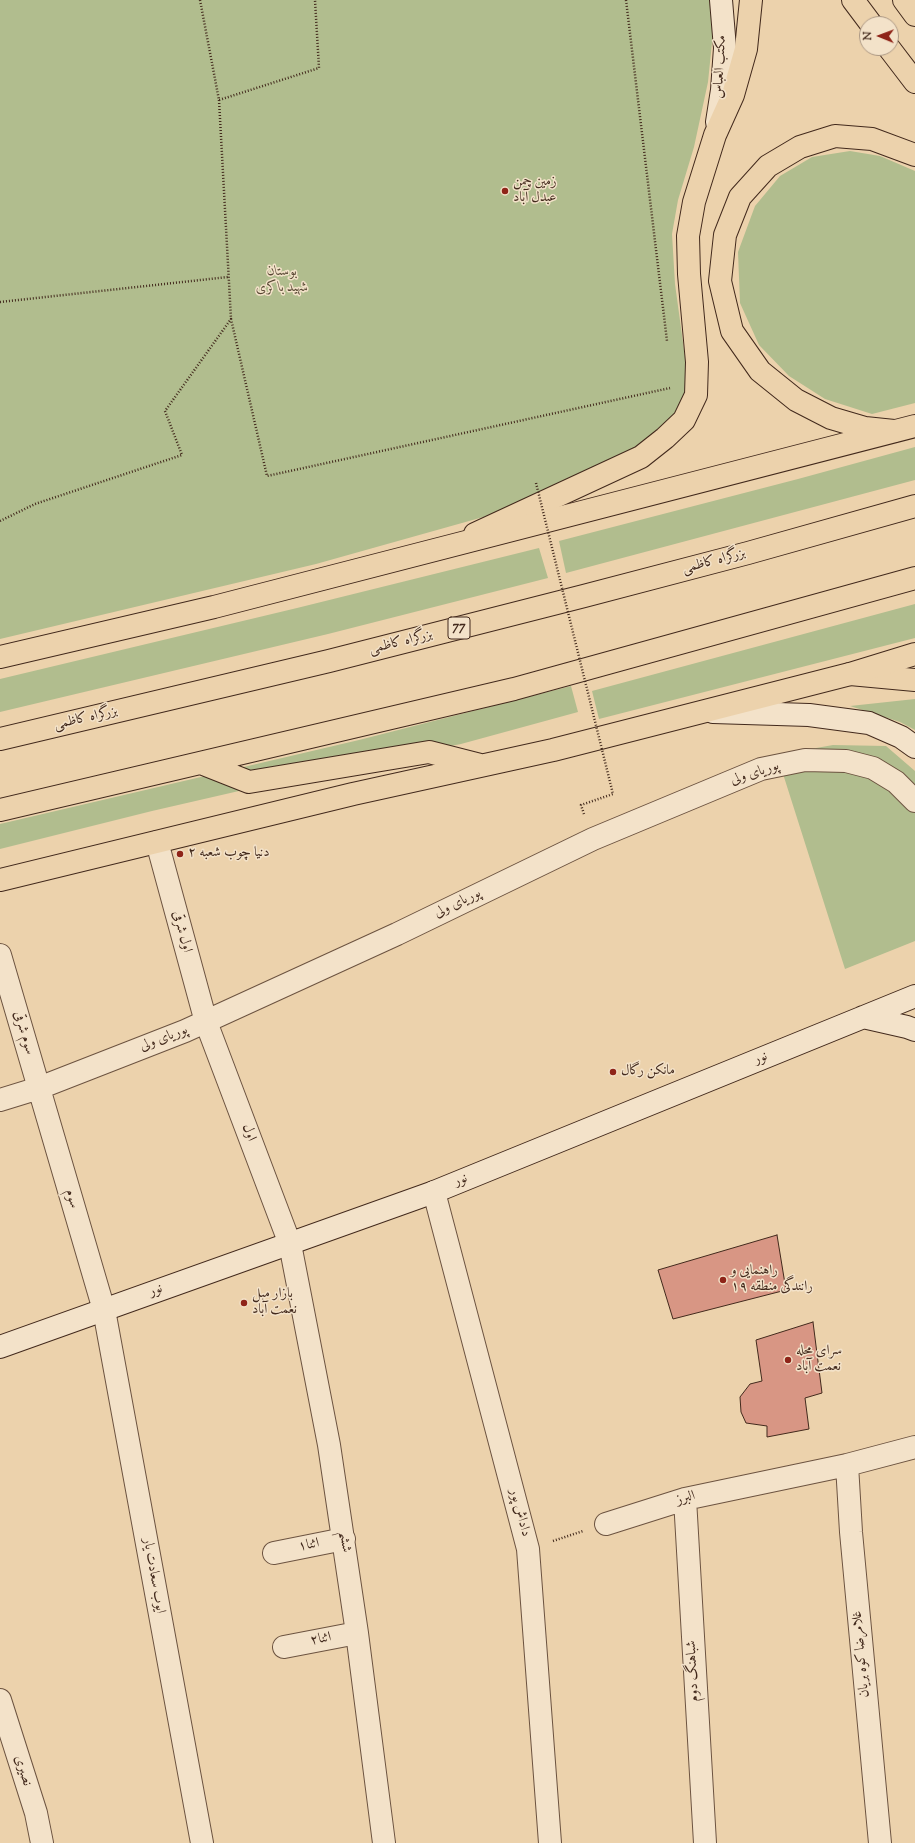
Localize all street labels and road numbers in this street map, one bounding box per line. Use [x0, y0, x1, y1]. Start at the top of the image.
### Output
street label: مکتب العباس [711, 35, 731, 99]
street label: بزرگراه کاظمی [681, 546, 747, 578]
road number: 77 [448, 617, 470, 639]
street label: بزرگراه کاظمی [368, 627, 434, 659]
street label: بزرگراه کاظمی [53, 704, 119, 734]
street label: پوریای ولی [729, 758, 781, 790]
street label: پوریای ولی [432, 885, 484, 923]
street label: اول شرقی [167, 909, 195, 955]
street label: سوم شرقی [9, 1009, 37, 1057]
street label: پوریای ولی [138, 1022, 190, 1056]
street label: نور [752, 1049, 770, 1069]
street label: اول [237, 1122, 259, 1144]
street label: نور [452, 1171, 470, 1191]
street label: سوم [60, 1187, 82, 1211]
street label: نور [147, 1281, 165, 1301]
street label: داداش پور [505, 1487, 533, 1539]
street label: البرز [675, 1488, 697, 1510]
street label: ششم [334, 1530, 354, 1554]
street label: اثنا۱ [297, 1536, 321, 1556]
street label: ایوب سعادت یار [138, 1537, 168, 1615]
street label: غلامرضا کوه بریان [850, 1610, 874, 1698]
street label: اثنا۲ [309, 1630, 333, 1650]
street label: شباهنگ دوم [684, 1640, 704, 1702]
street label: نصیری [9, 1754, 35, 1788]

